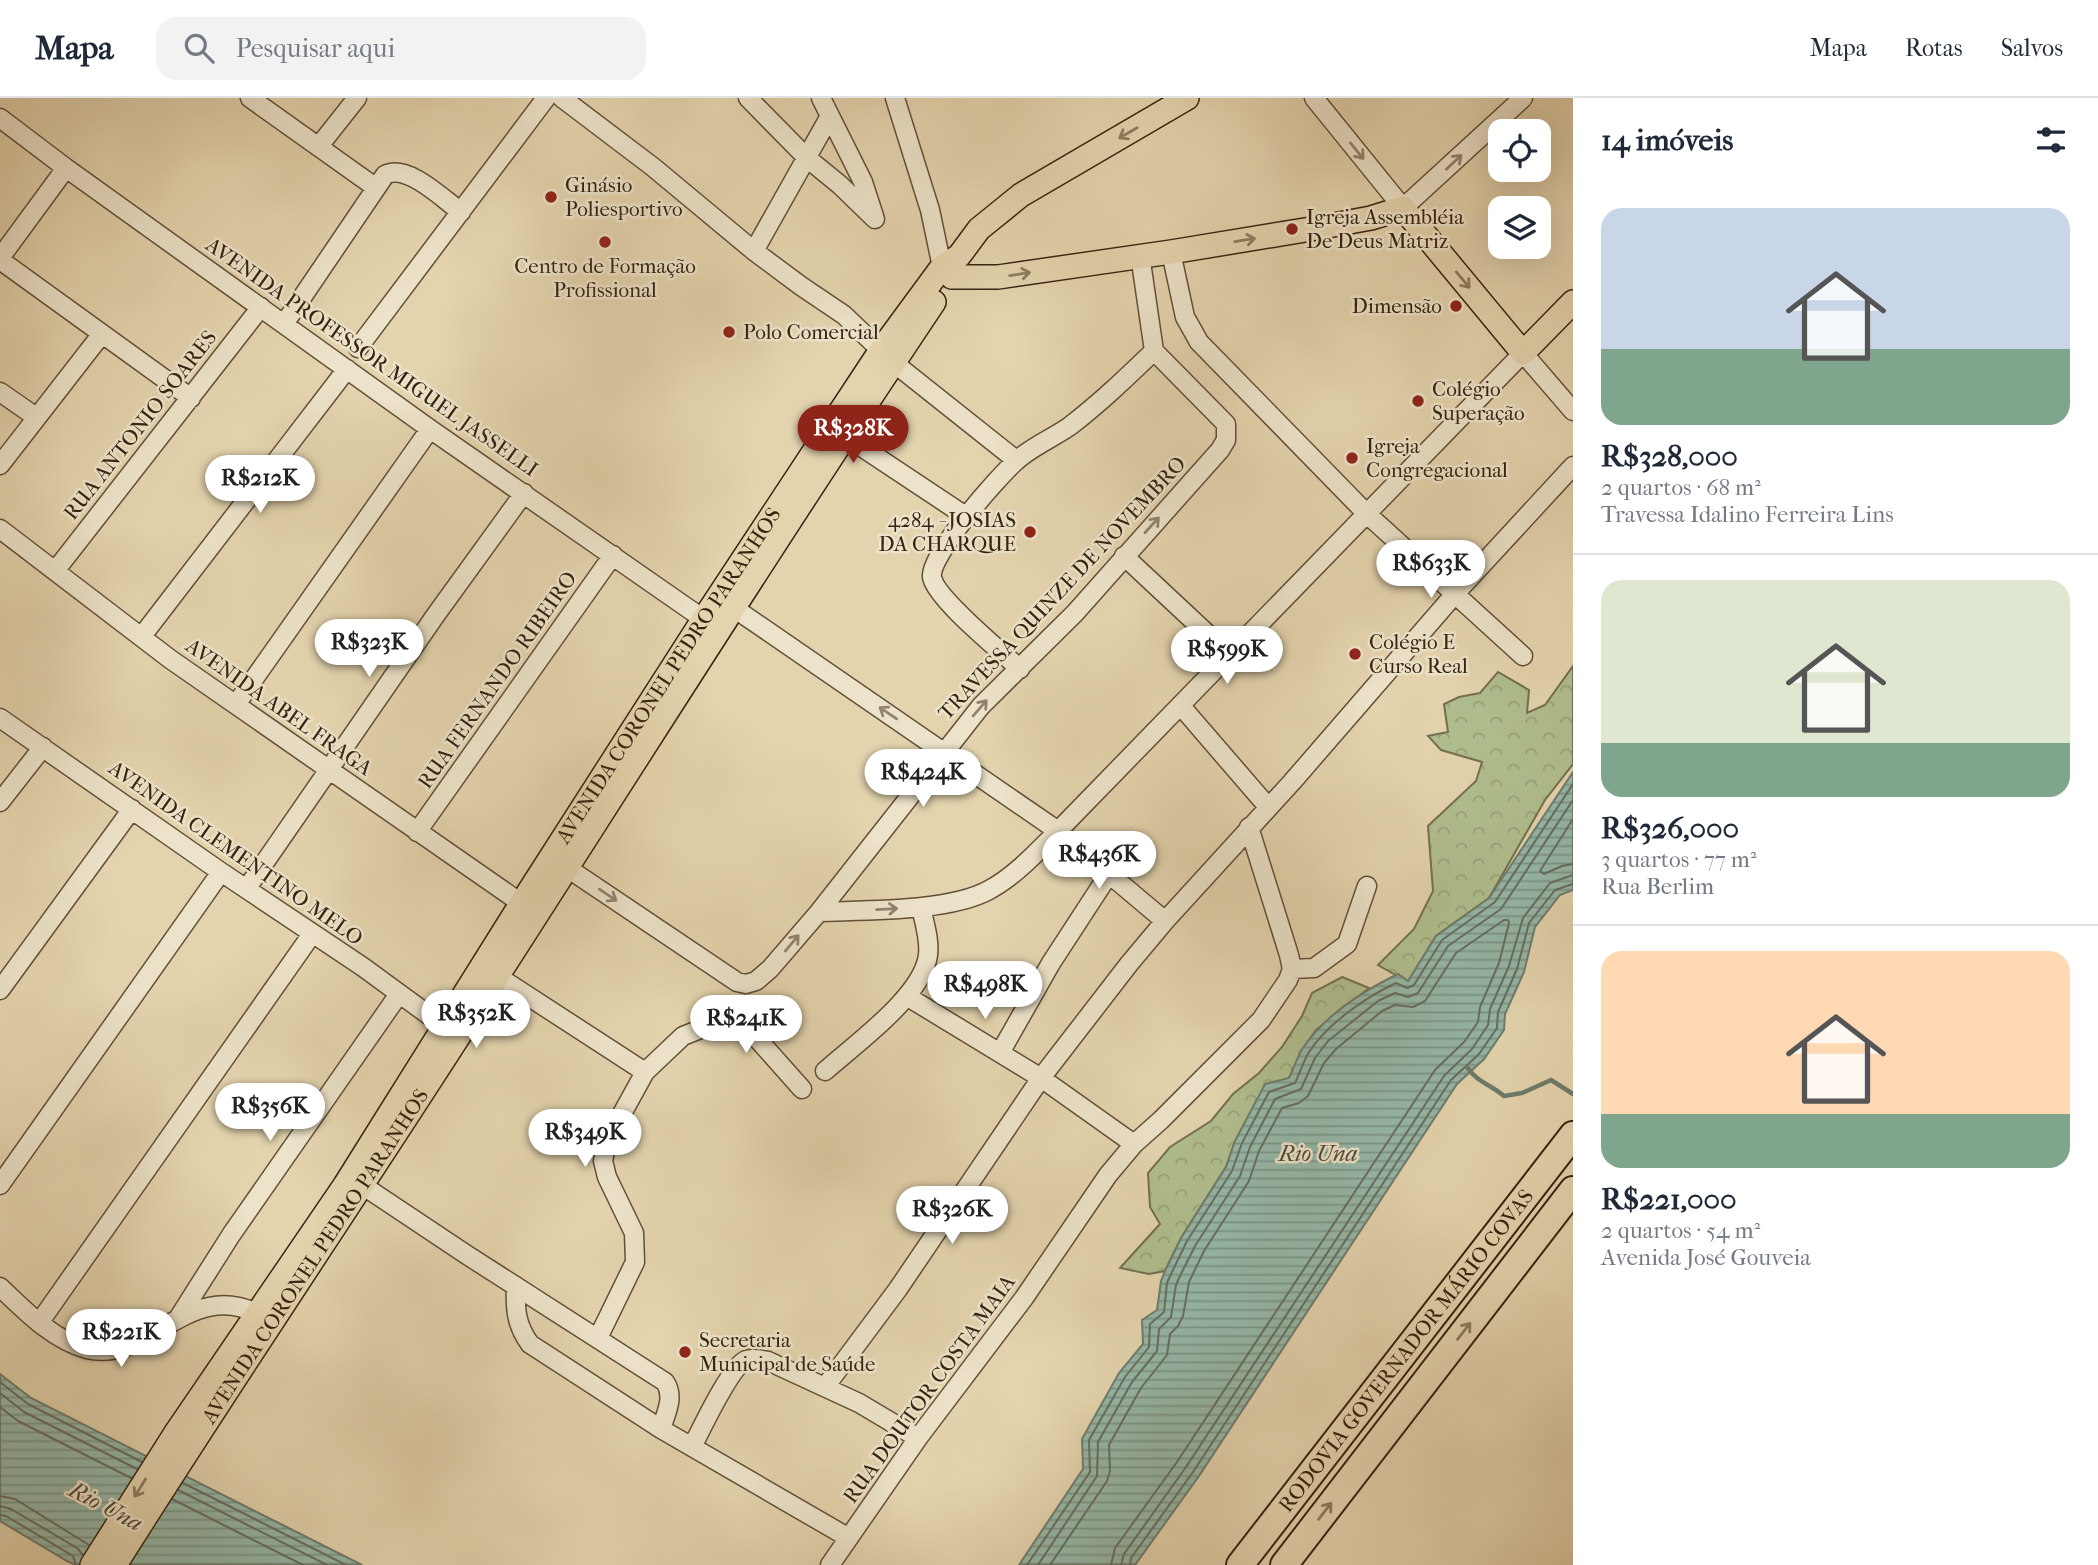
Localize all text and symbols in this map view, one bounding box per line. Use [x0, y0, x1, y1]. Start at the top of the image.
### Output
search box [156, 17, 646, 80]
text: Mapa [35, 29, 114, 68]
icon: search [180, 29, 218, 67]
text: Pesquisar aqui [236, 33, 395, 64]
text: Mapa [1810, 34, 1867, 62]
text: Rotas [1905, 34, 1963, 62]
text: Salvos [2001, 34, 2063, 62]
map controls [1488, 119, 1551, 259]
button: locate [1488, 119, 1551, 182]
icon: filters [2032, 121, 2070, 159]
text: 14 imóveis [1601, 123, 1733, 158]
one-way arrow [1119, 126, 1139, 140]
one-way arrow [1349, 141, 1364, 159]
one-way arrow [1445, 154, 1463, 170]
place label: Ginásio Poliesportivo [565, 173, 683, 221]
marker: Ginásio Poliesportivo [543, 189, 559, 205]
button: layers [1488, 196, 1551, 259]
place label: Igreja Assembléia De Deus Matriz [1306, 205, 1464, 253]
marker: Igreja Assembléia De Deus Matriz [1284, 221, 1300, 237]
street label: AVENIDA PROFESSOR MIGUEL JASSELLI [201, 232, 543, 481]
one-way arrow [1233, 233, 1256, 246]
marker: Centro de Formação Profissional [597, 234, 613, 250]
icon: home [1773, 253, 1899, 379]
place label: Centro de Formação Profissional [514, 254, 696, 302]
one-way arrow [1008, 267, 1031, 280]
one-way arrow [1455, 270, 1470, 288]
place label: Dimensão [1352, 294, 1442, 318]
marker: Dimensão [1448, 298, 1464, 314]
place label: Polo Comercial [743, 320, 879, 344]
marker: Polo Comercial [721, 324, 737, 340]
street label: RUA ANTONIO SOARES [59, 326, 221, 524]
place label: Colégio Superação [1432, 377, 1525, 425]
marker: Colégio Superação [1410, 393, 1426, 409]
pin: R$328K [796, 406, 910, 465]
text: R$328K [814, 414, 892, 441]
place label: Igreja Congregacional [1366, 434, 1508, 482]
text: R$328,000 [1601, 439, 1738, 474]
marker: Igreja Congregacional [1344, 450, 1360, 466]
street label: TRAVESSA QUINZE DE NOVEMBRO [933, 451, 1191, 725]
pin: R$212K [203, 456, 317, 515]
text: R$212K [221, 464, 299, 491]
text: 2 quartos · 68 m² [1601, 474, 1761, 501]
text: Travessa Idalino Ferreira Lins [1601, 501, 1894, 528]
street label: AVENIDA CORONEL PEDRO PARANHOS [550, 503, 786, 849]
place label: 4284 - JOSIAS DA CHARQUE [878, 508, 1016, 556]
one-way arrow [1144, 516, 1160, 534]
marker: 4284 - JOSIAS DA CHARQUE [1022, 524, 1038, 540]
pin: R$633K [1374, 540, 1488, 600]
text: R$633K [1392, 549, 1470, 576]
street label: RUA FERNANDO RIBEIRO [413, 567, 581, 793]
pin: R$323K [312, 620, 426, 679]
icon: home [1773, 625, 1899, 751]
pin: R$599K [1170, 626, 1284, 686]
text: R$323K [331, 628, 407, 655]
place label: Colégio E Curso Real [1369, 630, 1468, 678]
street label: AVENIDA ABEL FRAGA [180, 633, 377, 781]
text: R$599K [1187, 635, 1267, 662]
marker: Colégio E Curso Real [1347, 646, 1363, 662]
one-way arrow [972, 700, 988, 718]
one-way arrow [878, 706, 898, 720]
pin: R$424K [866, 750, 980, 809]
street label: AVENIDA CLEMENTINO MELO [104, 755, 368, 950]
text: R$424K [880, 758, 966, 785]
text: R$326,000 [1601, 811, 1739, 846]
pin: R$436K [1042, 832, 1156, 891]
text: R$436K [1058, 840, 1140, 867]
text: 3 quartos · 77 m² [1601, 846, 1756, 873]
text: Rua Berlim [1601, 873, 1714, 900]
one-way arrow [598, 888, 617, 902]
one-way arrow [875, 902, 898, 915]
one-way arrow [784, 935, 800, 953]
pin: R$498K [928, 962, 1042, 1021]
text: R$498K [943, 970, 1027, 997]
pin: R$352K [419, 990, 533, 1050]
pin: R$241K [689, 996, 803, 1055]
icon: home [1773, 996, 1899, 1122]
text: R$352K [437, 999, 515, 1026]
text: R$241K [706, 1004, 786, 1031]
street label: AVENIDA CORONEL PEDRO PARANHOS [196, 1084, 433, 1429]
pin: R$356K [213, 1084, 327, 1143]
text: R$356K [231, 1092, 309, 1119]
pin: R$349K [528, 1110, 642, 1169]
text: R$349K [544, 1118, 626, 1145]
water label: Rio Una [1276, 1140, 1358, 1167]
text: R$221,000 [1601, 1182, 1737, 1217]
street label: RODOVIA GOVERNADOR MÁRIO COVAS [1273, 1185, 1538, 1517]
pin: R$326K [895, 1186, 1009, 1246]
text: R$326K [912, 1195, 992, 1222]
text: 2 quartos · 54 m² [1601, 1217, 1760, 1244]
text: Avenida José Gouveia [1601, 1244, 1811, 1271]
street label: RUA DOUTOR COSTA MAIA [838, 1270, 1020, 1508]
pin: R$221K [64, 1310, 178, 1369]
text: R$221K [82, 1318, 160, 1345]
one-way arrow [1456, 1322, 1471, 1340]
place label: Secretaria Municipal de Saúde [699, 1328, 875, 1376]
marker: Secretaria Municipal de Saúde [677, 1344, 693, 1360]
water label: Rio Una [63, 1475, 147, 1537]
one-way arrow [133, 1478, 147, 1498]
one-way arrow [1317, 1501, 1332, 1520]

